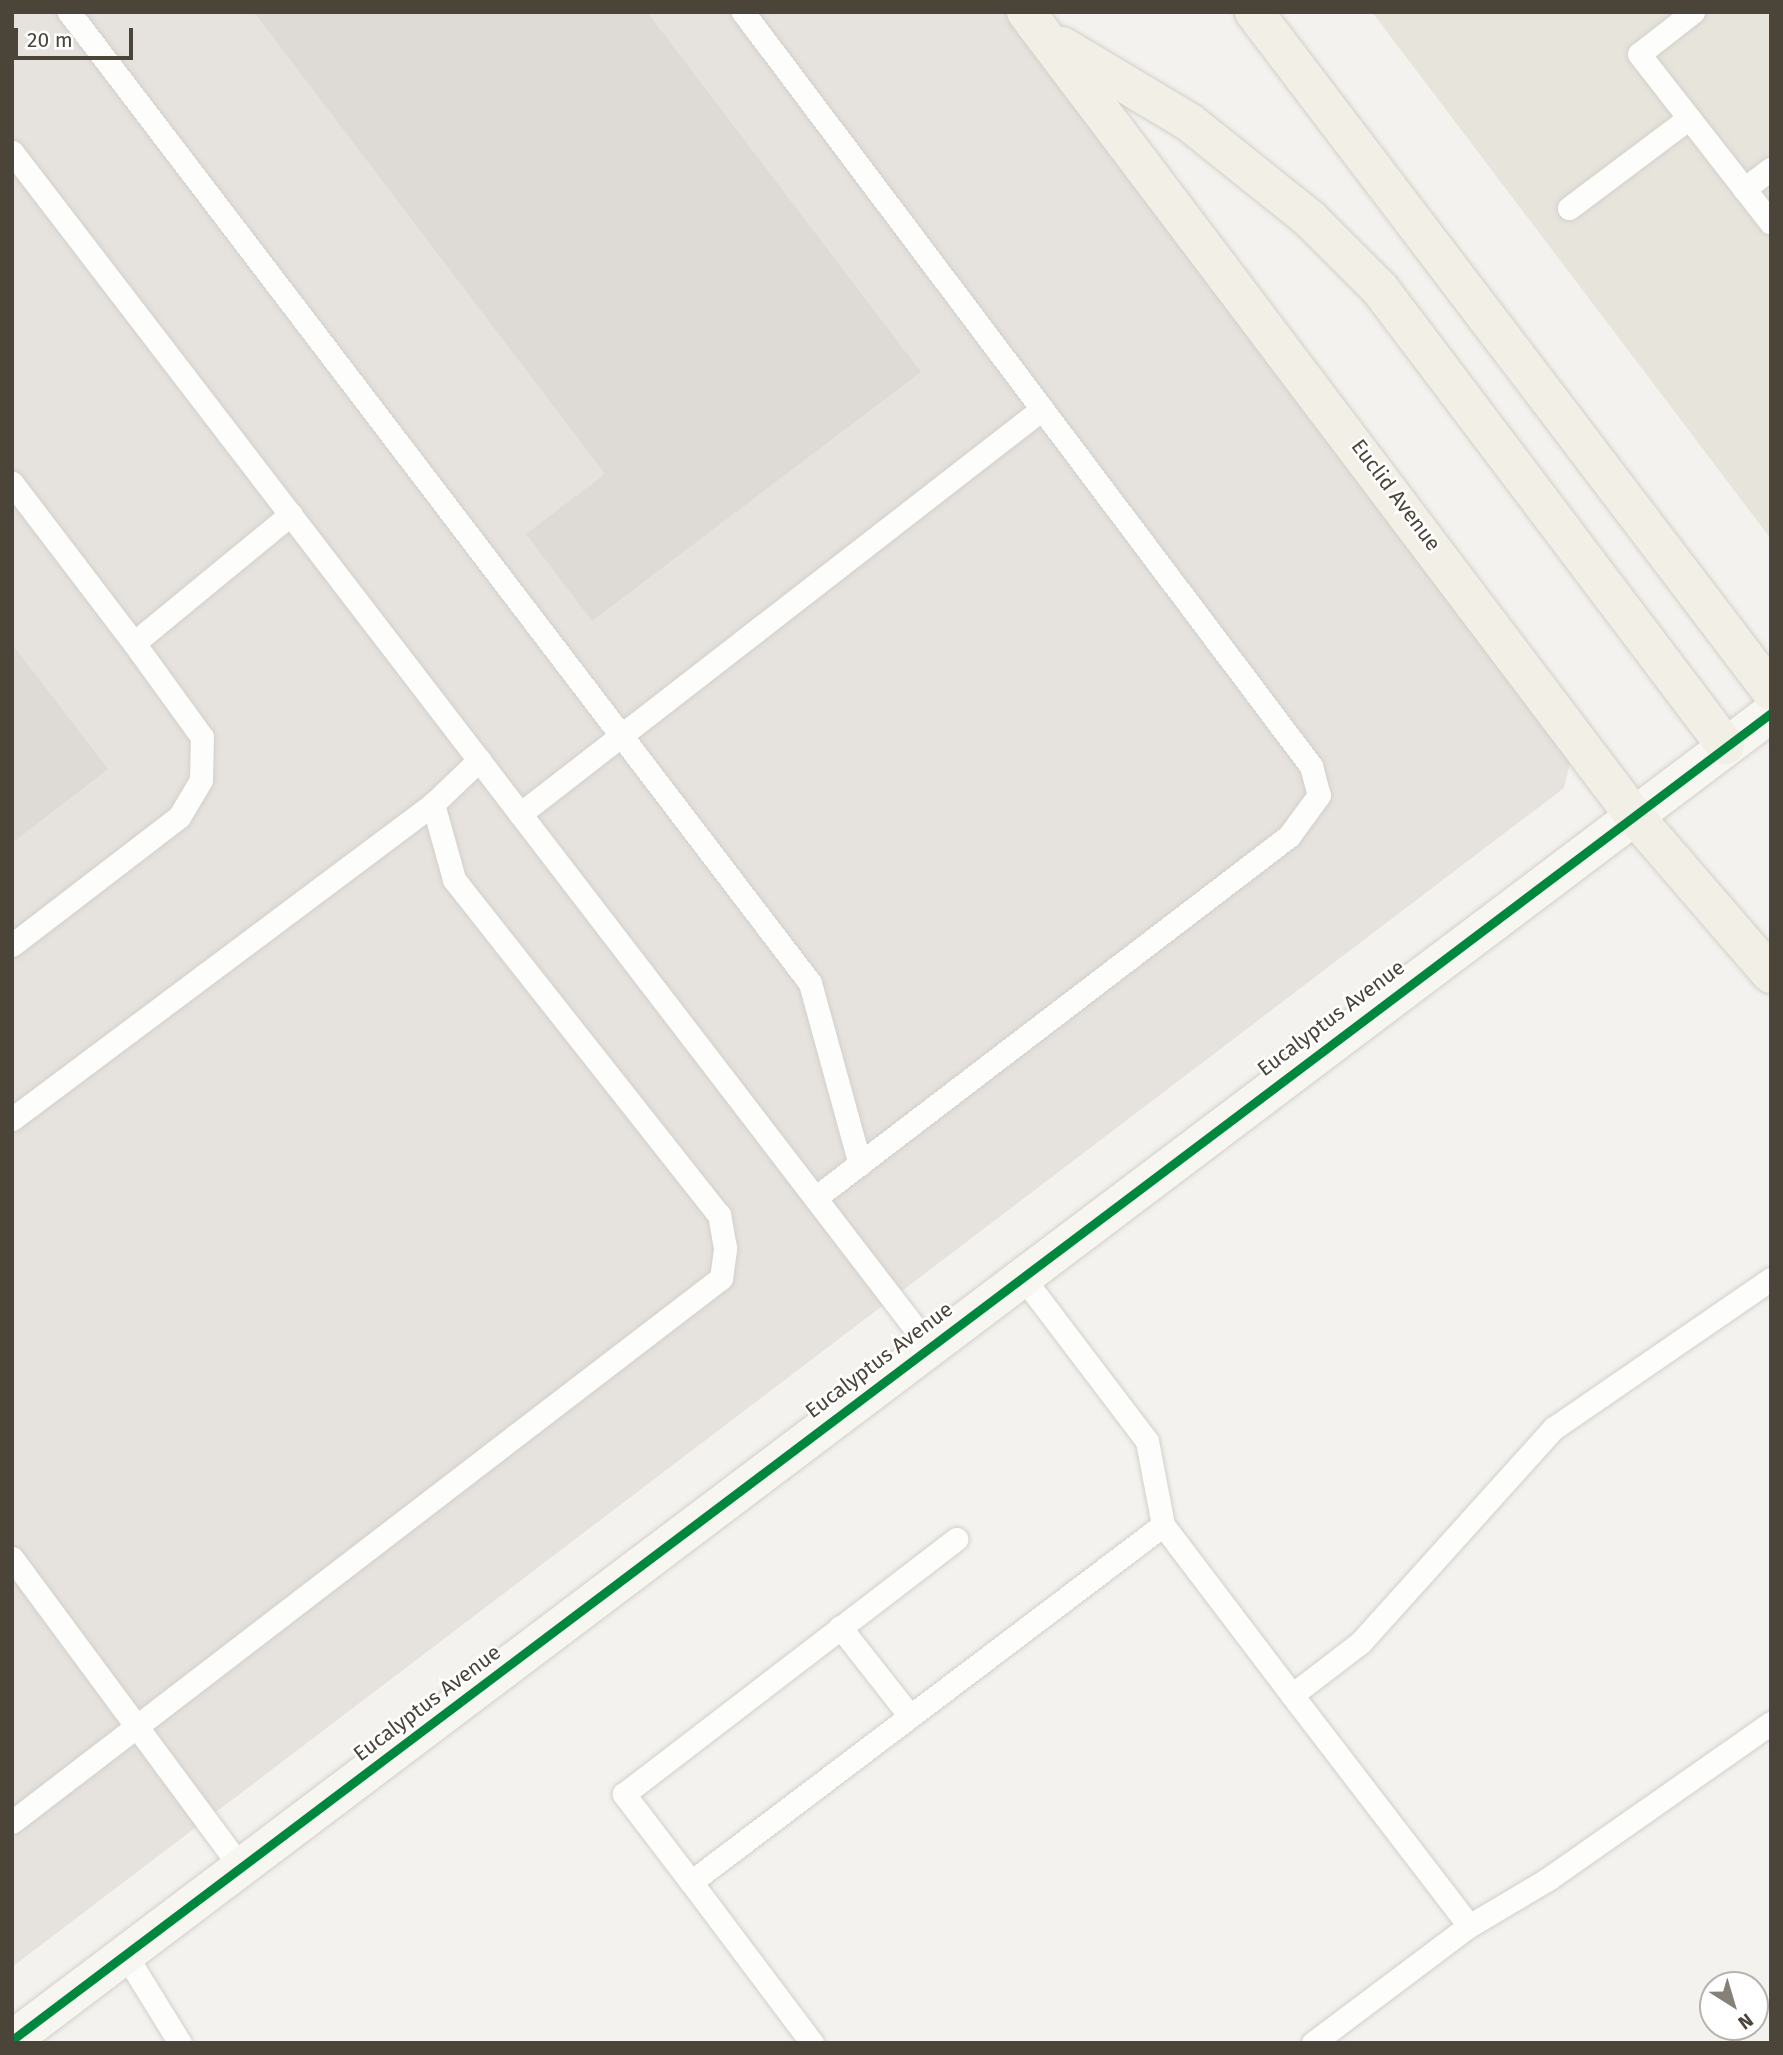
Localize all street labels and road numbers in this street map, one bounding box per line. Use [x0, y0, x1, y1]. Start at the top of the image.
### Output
street label: Euclid Avenue [1346, 434, 1446, 556]
street label: Eucalyptus Avenue [1252, 954, 1410, 1082]
street label: Eucalyptus Avenue [800, 1296, 958, 1424]
street label: Eucalyptus Avenue [348, 1639, 506, 1767]

